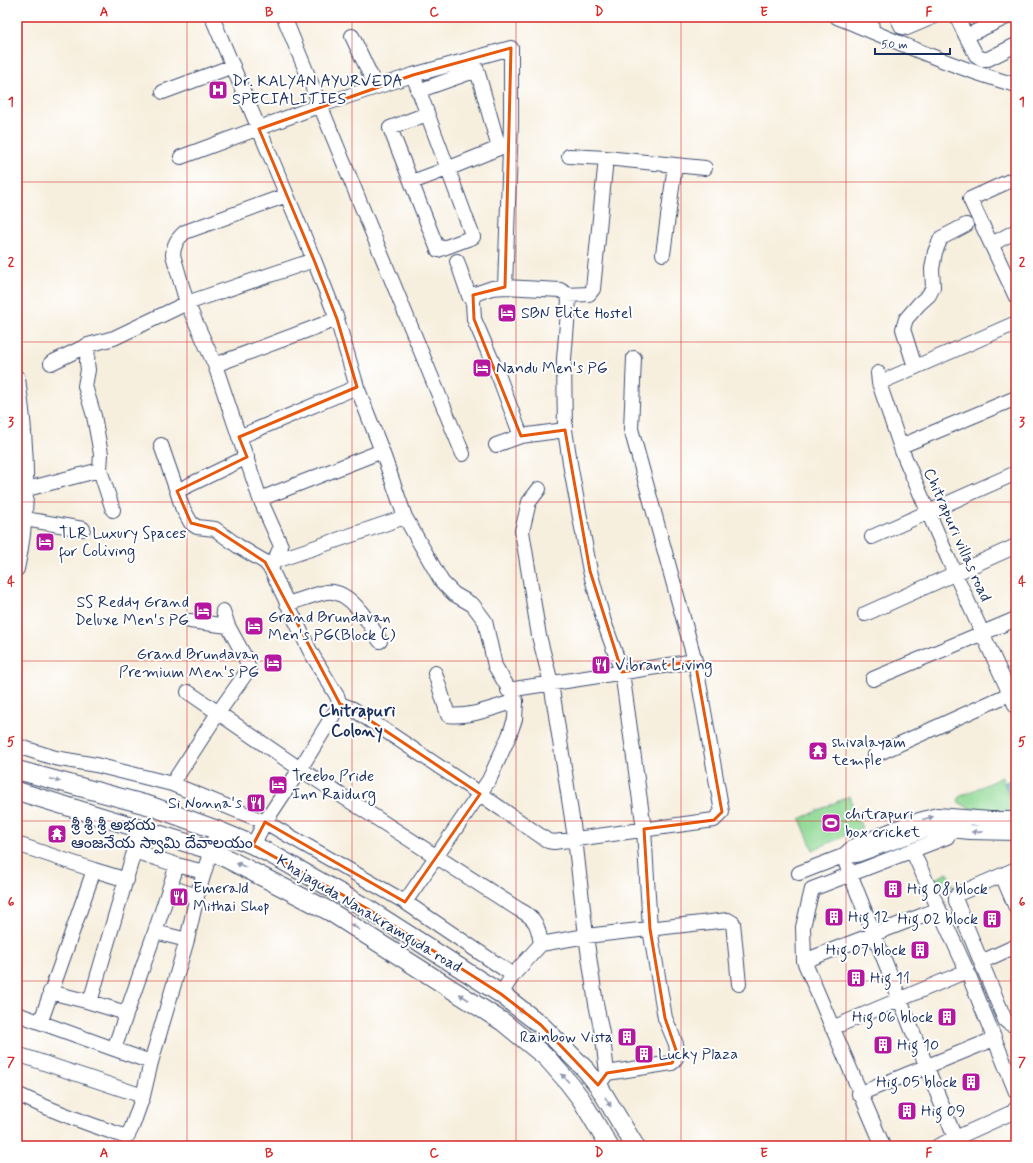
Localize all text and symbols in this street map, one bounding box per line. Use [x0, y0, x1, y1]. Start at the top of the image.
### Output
text: A [100, 4, 108, 21]
text: B [265, 4, 274, 21]
text: C [429, 4, 439, 21]
text: D [595, 4, 604, 21]
text: E [760, 4, 768, 21]
text: F [926, 4, 933, 21]
scale bar [875, 30, 950, 56]
text: 50 m [881, 37, 908, 53]
place label: Dr. KALYAN AYURVEDA SPECIALITIES [232, 71, 403, 110]
hospital icon: Dr. KALYAN AYURVEDA SPECIALITIES [207, 79, 229, 101]
text: 1 [8, 94, 14, 111]
text: 1 [1019, 94, 1025, 111]
text: 2 [8, 254, 15, 271]
text: 2 [1019, 254, 1026, 271]
hotel icon: SBN Elite Hostel [496, 302, 518, 324]
place label: SBN Elite Hostel [521, 303, 633, 324]
hotel icon: Nandu Men's PG [471, 357, 493, 379]
place label: Nandu Men's PG [496, 358, 608, 379]
text: 3 [8, 414, 14, 431]
text: 3 [1019, 414, 1025, 431]
street label: Chitrapuri villas road [918, 465, 996, 605]
place label: TLR Luxury Spaces for Coliving [59, 523, 186, 564]
hotel icon: TLR Luxury Spaces for Coliving [34, 531, 56, 553]
text: 4 [7, 574, 15, 591]
text: 4 [1018, 574, 1026, 591]
place label: SS Reddy Grand Deluxe Men's PG [75, 592, 189, 631]
hotel icon: SS Reddy Grand Deluxe Men's PG [192, 600, 214, 622]
place label: Grand Brundavan Men's PG(Block C) [268, 607, 396, 646]
hotel icon: Grand Brundavan Men's PG(Block C) [243, 615, 265, 637]
place label: Grand Brundavan Premium Men's PG [119, 644, 259, 683]
hotel icon: Grand Brundavan Premium Men's PG [262, 652, 284, 674]
restaurant icon: Vibrant Living [590, 654, 612, 676]
place label: Vibrant Living [615, 655, 713, 677]
district label: Chitrapuri Colony [319, 700, 396, 743]
place label: shivalayam temple [831, 732, 906, 771]
text: 5 [7, 734, 15, 751]
text: 5 [1018, 734, 1026, 751]
temple icon: shivalayam temple [807, 740, 829, 762]
place label: Treebo Pride Inn Raidurg [292, 766, 376, 806]
hotel icon: Treebo Pride Inn Raidurg [267, 774, 289, 796]
one-way arrow [49, 777, 61, 783]
restaurant icon: Si Nonna's [245, 792, 267, 814]
place label: Si Nonna's [168, 793, 242, 814]
place label: chitrapuri box cricket [845, 804, 921, 843]
sports icon: chitrapuri box cricket [820, 812, 842, 834]
one-way arrow [922, 814, 935, 820]
place label: శ్రీ శ్రీ శ్రీ అభయ ఆంజనేయ స్వామి దేవాలయం [71, 815, 253, 854]
temple icon: శ్రీ శ్రీ శ్రీ అభయ ఆంజనేయ స్వామి దేవాలయం [46, 823, 68, 845]
one-way arrow [970, 829, 983, 835]
street label: Khajaguda Nanakramguda road [272, 850, 466, 979]
one-way arrow [235, 862, 246, 868]
place label: Emerald Mithai Shop [193, 878, 270, 917]
building icon: Hig 08 block [882, 878, 904, 900]
place label: Hig 08 block [907, 879, 988, 901]
restaurant icon: Emerald Mithai Shop [168, 886, 190, 908]
text: 6 [8, 894, 15, 911]
text: 6 [1019, 894, 1026, 911]
building icon: Hig 12 [823, 906, 845, 928]
place label: Hig 12 [848, 907, 889, 929]
building icon: Hig 02 block [981, 908, 1003, 930]
place label: Hig 02 block [897, 909, 978, 931]
one-way arrow [349, 923, 361, 930]
building icon: Hig 07 block [909, 939, 931, 961]
place label: Hig 07 block [826, 940, 906, 962]
building icon: Hig 11 [845, 967, 867, 989]
place label: Hig 11 [870, 968, 910, 990]
one-way arrow [458, 993, 470, 1000]
one-way arrow [514, 1004, 525, 1013]
building icon: Hig 06 block [936, 1006, 958, 1028]
place label: Hig 06 block [852, 1007, 933, 1029]
building icon: Rainbow Vista [616, 1026, 638, 1048]
place label: Rainbow Vista [520, 1027, 613, 1048]
building icon: Hig 10 [872, 1034, 894, 1056]
place label: Hig 10 [897, 1035, 939, 1057]
building icon: Lucky Plaza [633, 1043, 655, 1065]
place label: Lucky Plaza [658, 1044, 738, 1065]
text: 7 [7, 1054, 15, 1071]
text: 7 [1018, 1054, 1026, 1071]
building icon: Hig 05 block [960, 1071, 982, 1093]
place label: Hig 05 block [876, 1072, 957, 1094]
one-way arrow [560, 1073, 569, 1083]
one-way arrow [605, 1096, 612, 1108]
building icon: Hig 09 [896, 1100, 918, 1122]
place label: Hig 09 [921, 1101, 965, 1123]
text: A [100, 1145, 108, 1162]
text: B [265, 1145, 274, 1162]
text: C [429, 1145, 439, 1162]
text: D [595, 1145, 604, 1162]
text: E [760, 1145, 768, 1162]
text: F [926, 1145, 933, 1162]

